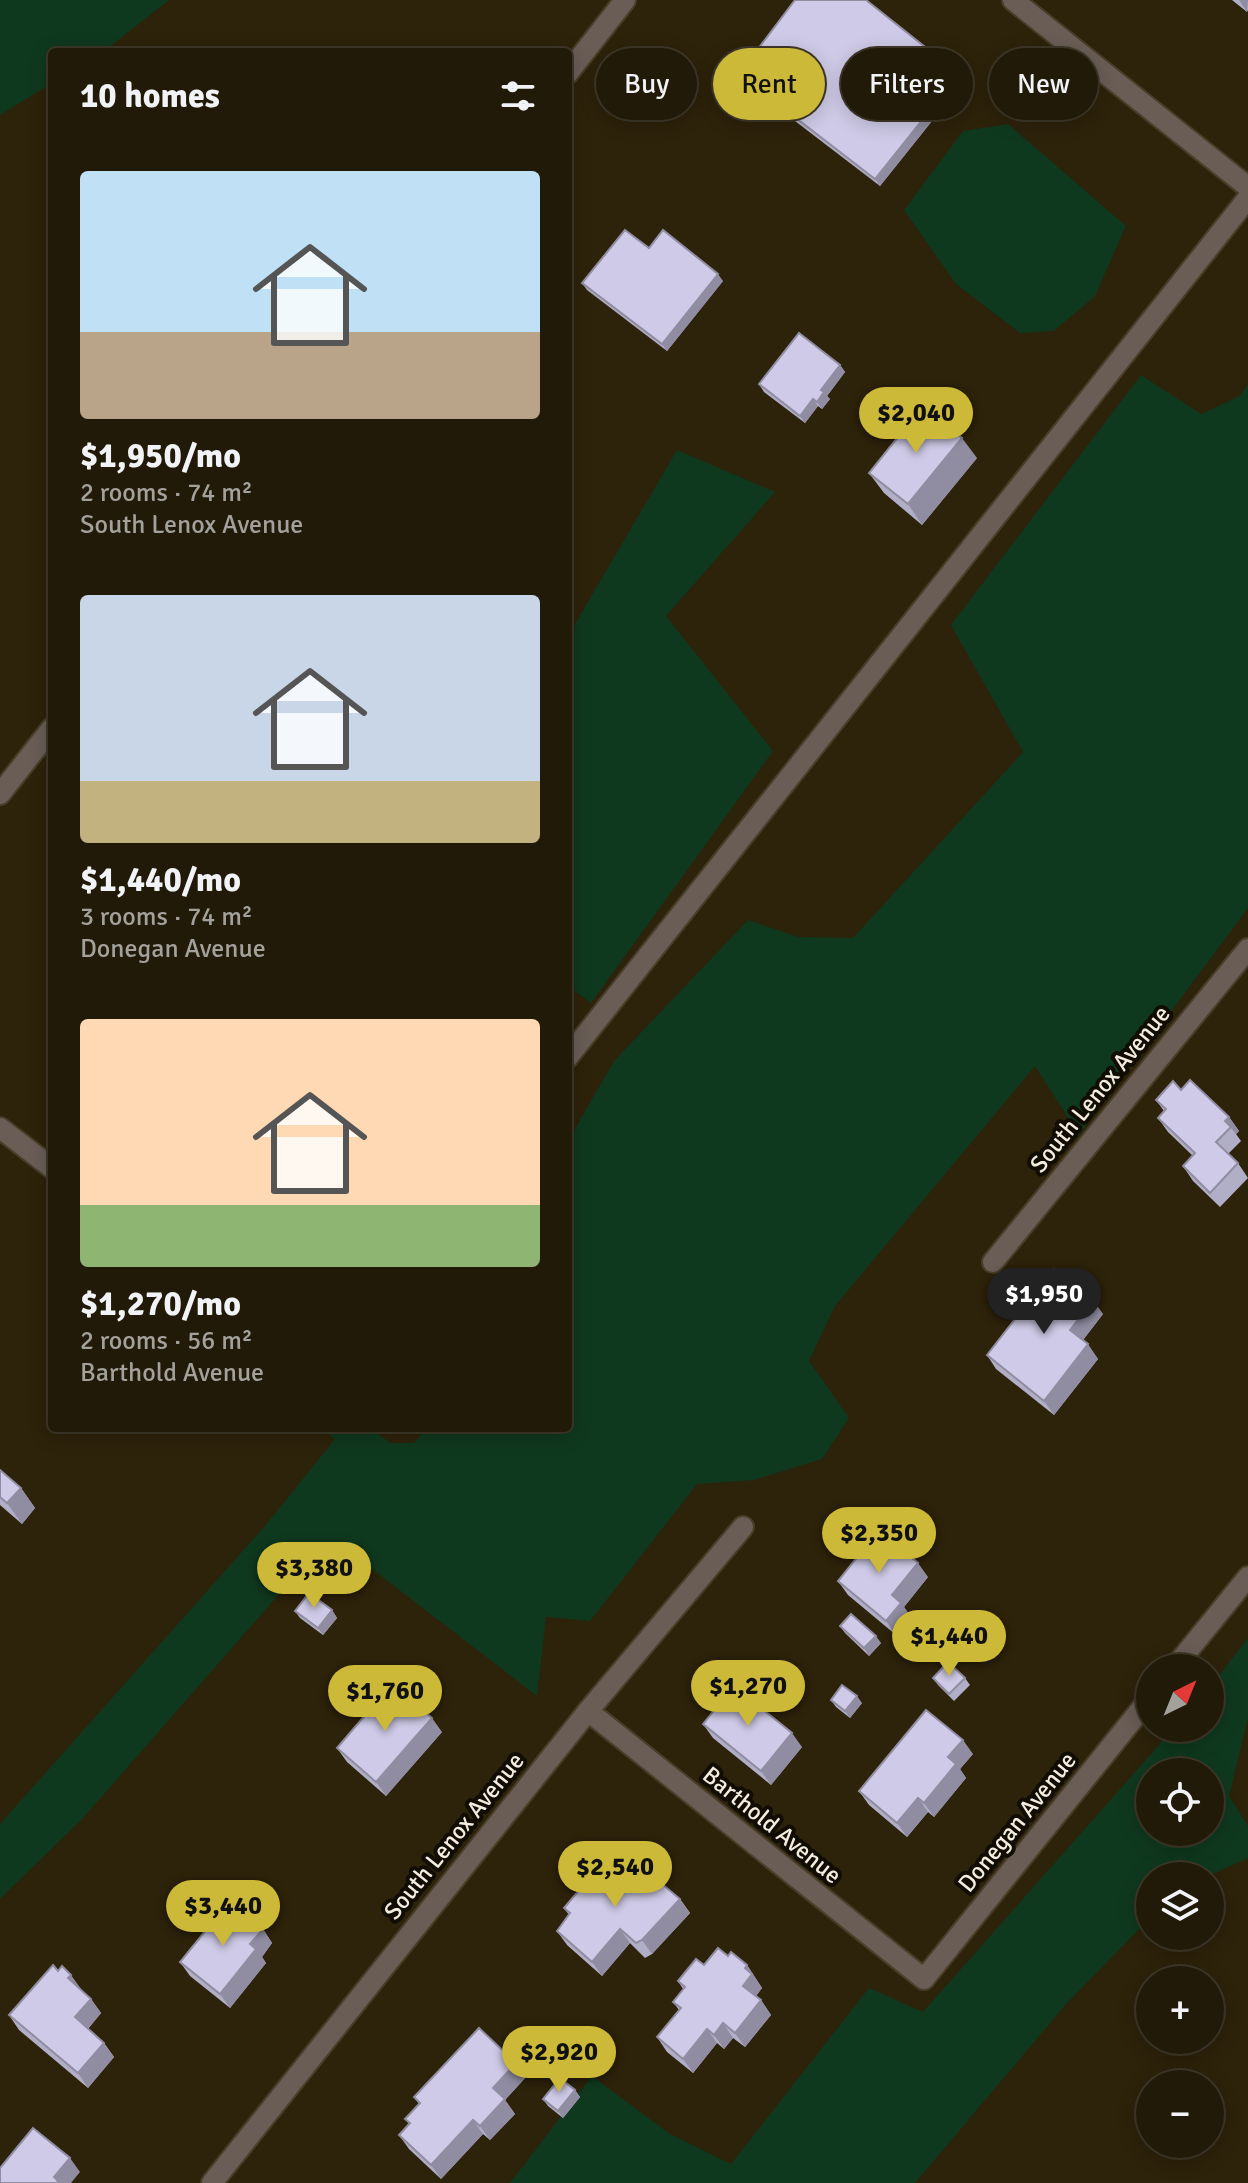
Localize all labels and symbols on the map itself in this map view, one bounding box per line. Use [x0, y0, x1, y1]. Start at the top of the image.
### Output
pin: $2,040 [851, 387, 981, 455]
street label: South Lenox Avenue [1023, 999, 1177, 1179]
pin: $1,950 [979, 1268, 1109, 1336]
pin: $2,350 [814, 1507, 944, 1575]
pin: $3,380 [249, 1542, 379, 1610]
pin: $1,440 [884, 1610, 1014, 1678]
north arrow [1136, 1654, 1224, 1742]
pin: $1,270 [683, 1660, 813, 1728]
pin: $1,760 [320, 1665, 450, 1733]
street label: South Lenox Avenue [377, 1746, 531, 1926]
street label: Donegan Avenue [951, 1746, 1083, 1898]
street label: Barthold Avenue [697, 1760, 847, 1890]
pin: $2,540 [550, 1841, 680, 1909]
pin: $3,440 [158, 1880, 288, 1948]
pin: $2,920 [494, 2026, 624, 2094]

